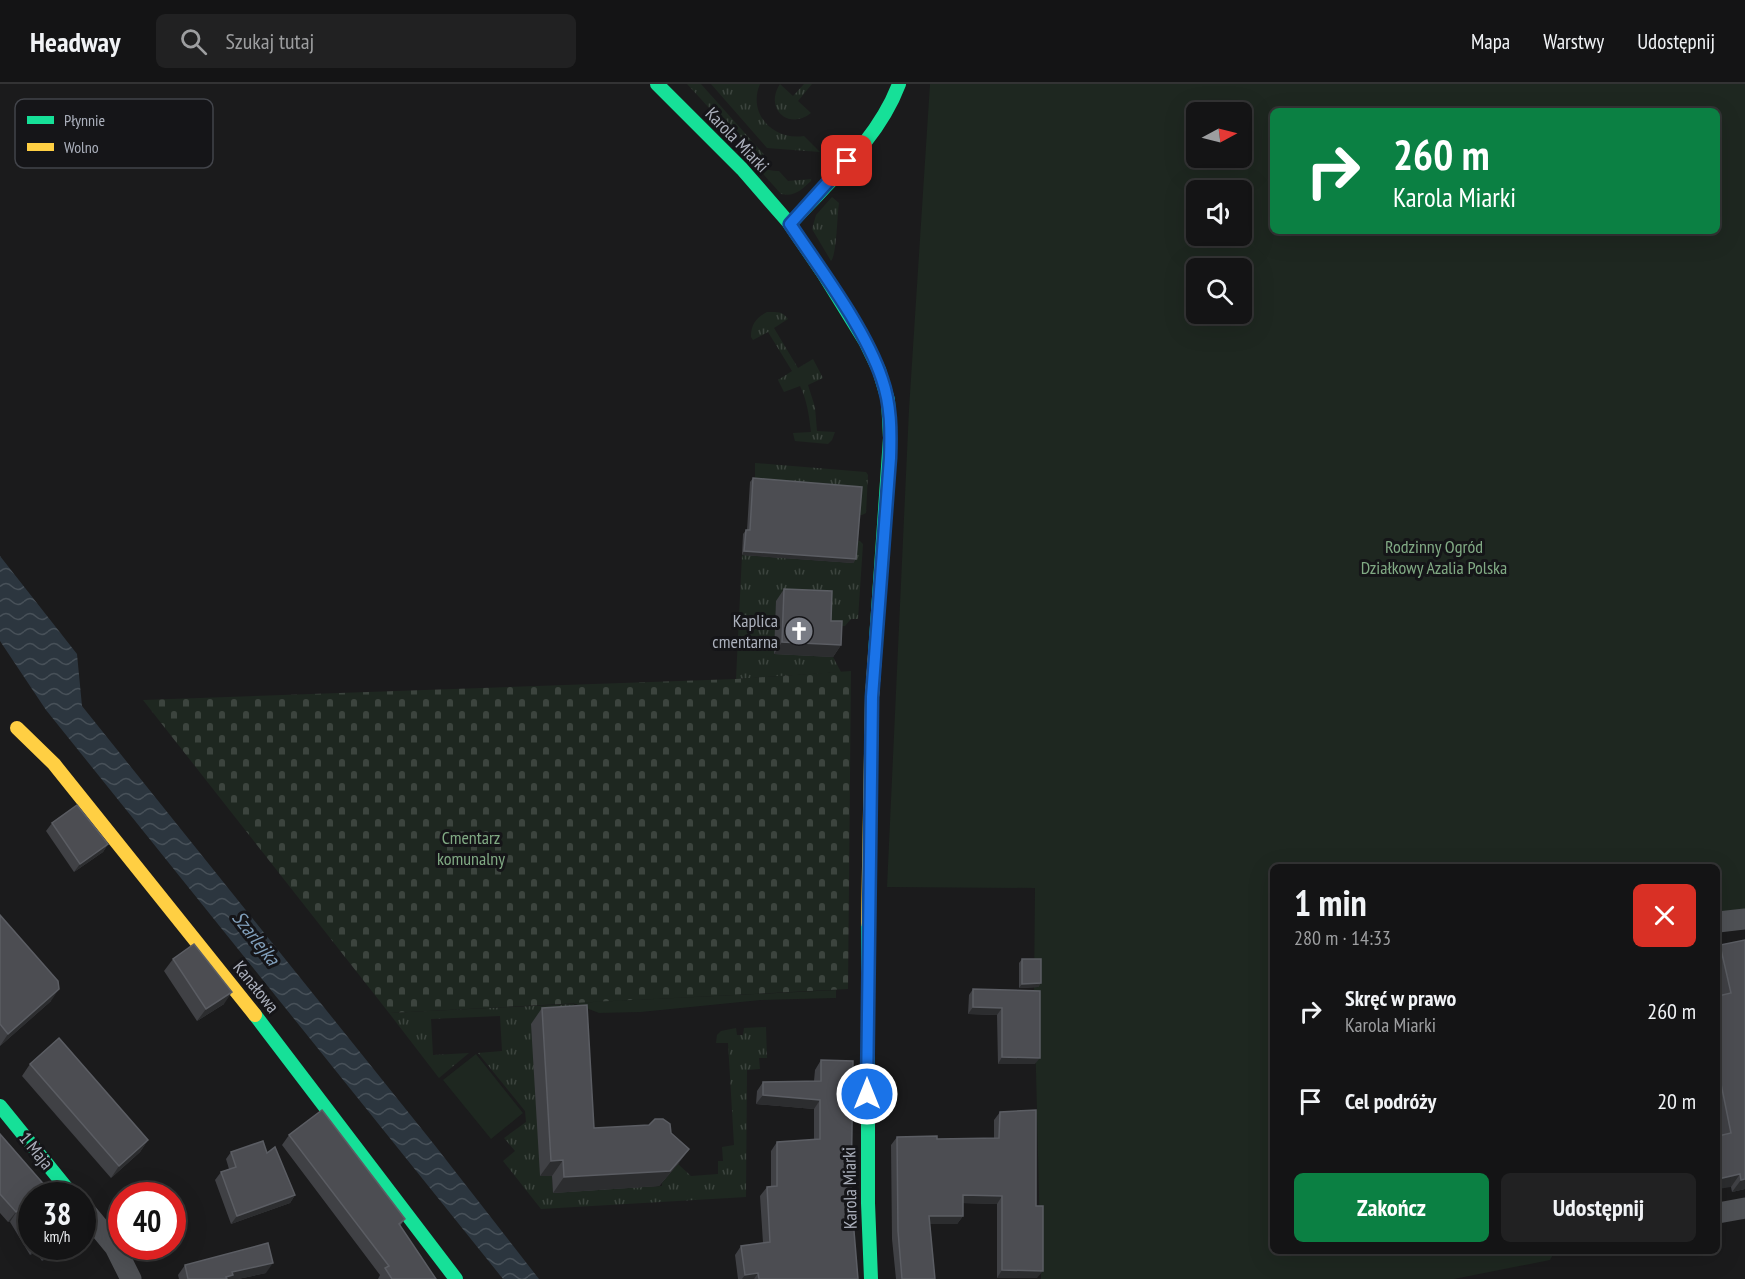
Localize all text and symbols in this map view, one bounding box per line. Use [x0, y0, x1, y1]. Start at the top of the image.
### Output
search box [156, 14, 576, 68]
text: Headway [30, 23, 120, 60]
icon: search [177, 25, 210, 58]
text: Szukaj tutaj [225, 27, 314, 55]
text: Mapa [1471, 28, 1510, 55]
text: Warstwy [1543, 28, 1604, 55]
text: Udostępnij [1637, 28, 1715, 55]
legend [15, 99, 213, 168]
street label: Karola Miarki [701, 102, 774, 177]
north arrow [1186, 102, 1252, 168]
map controls [1186, 102, 1252, 324]
text: Płynnie [64, 110, 105, 130]
text: 260 m [1393, 127, 1490, 182]
icon: right [1294, 132, 1372, 210]
pin [821, 135, 872, 186]
text: Wolno [64, 137, 99, 157]
icon: arrive [830, 144, 863, 177]
button: sound [1186, 180, 1252, 246]
text: Karola Miarki [1393, 180, 1516, 214]
button: search [1186, 258, 1252, 324]
park label: Rodzinny Ogród Działkowy Azalia Polska [1361, 535, 1507, 579]
place label: Kaplica cmentarna [712, 609, 778, 653]
church icon: Kaplica cmentarna [783, 615, 815, 647]
park label: Cmentarz komunalny [437, 826, 505, 870]
text: 1 min [1294, 879, 1367, 926]
button: close [1633, 884, 1696, 947]
water label: Szarlejka [227, 905, 286, 971]
text: 280 m · 14:33 [1294, 925, 1391, 951]
street label: Kanałowa [228, 956, 284, 1017]
text: Skręć w prawo [1345, 984, 1456, 1012]
icon: right [1294, 995, 1327, 1028]
text: 260 m [1647, 997, 1696, 1025]
text: Karola Miarki [1345, 1012, 1436, 1038]
position arrow [835, 1062, 899, 1126]
icon: arrive [1294, 1085, 1327, 1118]
text: Cel podróży [1345, 1087, 1436, 1115]
text: 20 m [1657, 1087, 1696, 1115]
street label: 1 Maja [14, 1127, 58, 1174]
street label: Karola Miarki [837, 1147, 862, 1229]
button: Zakończ [1294, 1173, 1489, 1242]
button: Udostępnij [1501, 1173, 1696, 1242]
speed limit sign: 40 [108, 1182, 186, 1260]
text: 38 [43, 1194, 71, 1233]
text: km/h [44, 1227, 70, 1246]

